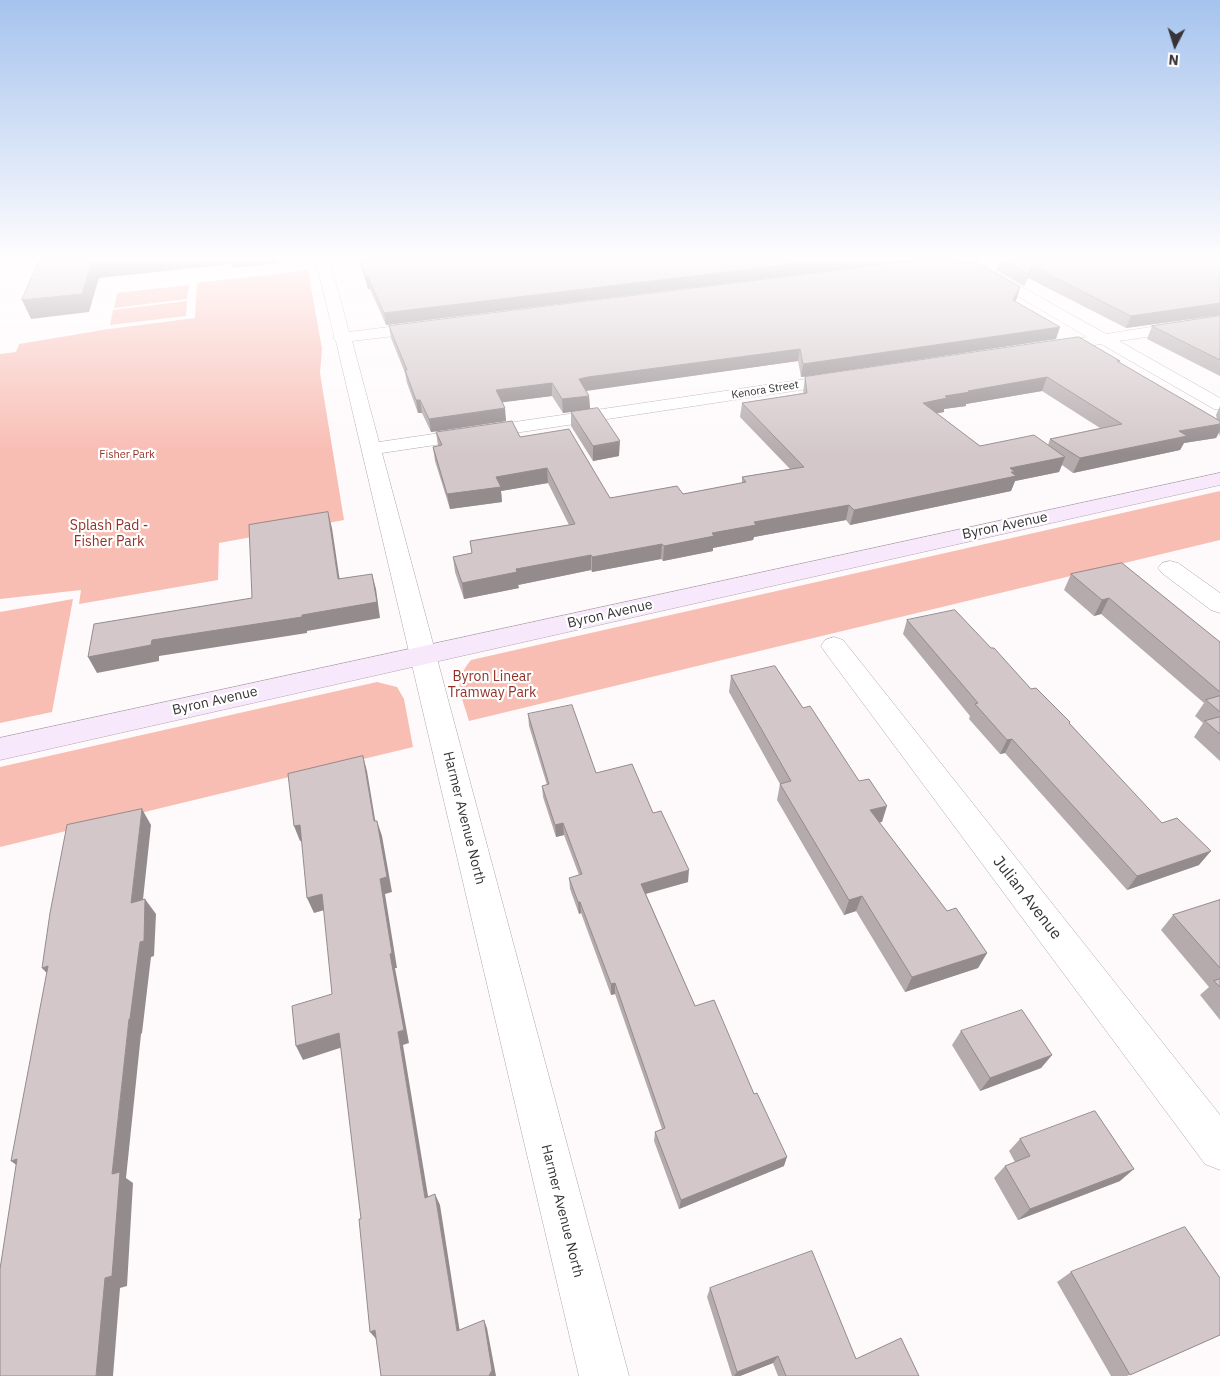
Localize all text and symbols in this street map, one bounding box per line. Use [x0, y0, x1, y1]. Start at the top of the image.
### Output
north arrow [1150, 20, 1200, 70]
text: N [1168, 51, 1180, 69]
street label: Kenora Street [730, 378, 800, 402]
park label: Fisher Park [99, 448, 155, 462]
street label: Byron Avenue [961, 509, 1049, 543]
park label: Splash Pad - Fisher Park [70, 518, 148, 550]
street label: Byron Avenue [566, 596, 654, 632]
park label: Byron Linear Tramway Park [448, 669, 536, 702]
street label: Byron Avenue [171, 683, 259, 719]
street label: Harmer Avenue North [439, 750, 489, 886]
street label: Julian Avenue [989, 853, 1065, 943]
street label: Harmer Avenue North [537, 1143, 587, 1279]

